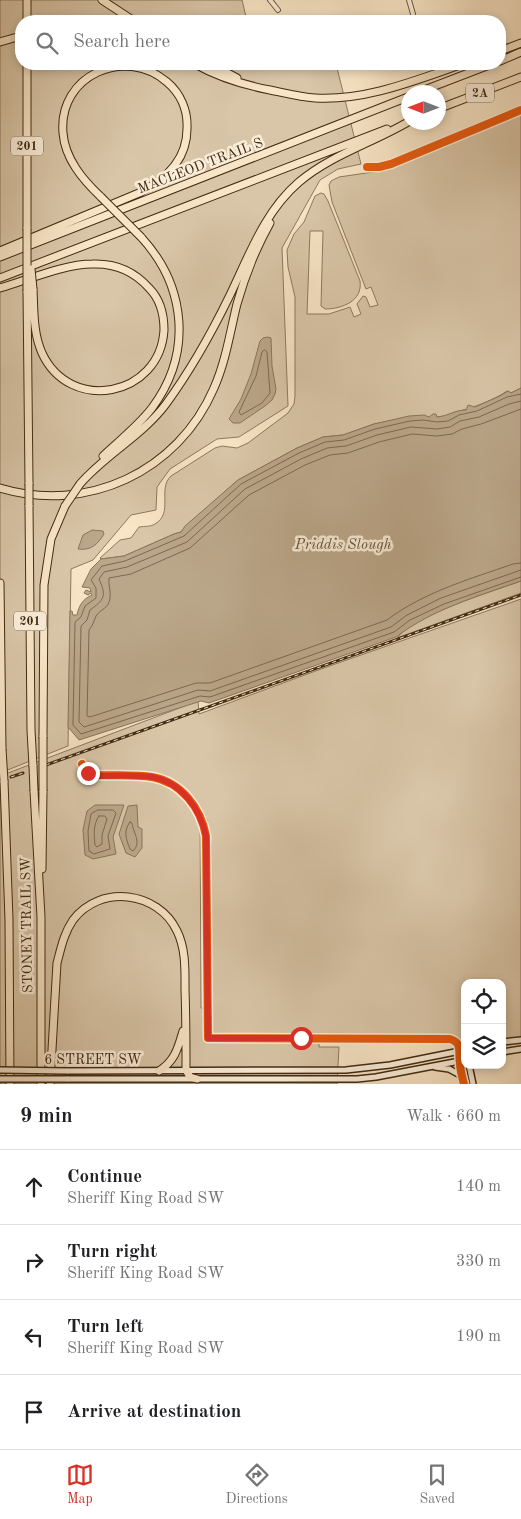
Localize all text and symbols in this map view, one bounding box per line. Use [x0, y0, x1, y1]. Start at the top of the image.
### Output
search box [15, 15, 506, 70]
icon: search [33, 29, 61, 57]
text: Search here [73, 33, 170, 52]
road number: 2A [466, 84, 494, 102]
north arrow [401, 85, 446, 130]
road number: 201 [11, 136, 43, 156]
street label: MACLEOD TRAIL S [136, 136, 265, 196]
water label: Priddis Slough [294, 538, 392, 553]
road number: 201 [14, 612, 46, 630]
route end [77, 762, 100, 785]
street label: STONEY TRAIL SW [19, 857, 35, 993]
map controls [461, 979, 506, 1069]
button: locate [461, 979, 506, 1024]
button: layers [461, 1024, 506, 1069]
route start [290, 1027, 313, 1050]
street label: 6 STREET SW [44, 1053, 142, 1067]
text: 9 min [20, 1106, 73, 1127]
text: Walk · 660 m [406, 1109, 501, 1125]
text: Continue [67, 1168, 142, 1187]
icon: ahead [20, 1173, 48, 1201]
text: 140 m [456, 1179, 501, 1195]
text: Sheriff King Road SW [67, 1191, 224, 1207]
text: Turn right [67, 1243, 157, 1262]
icon: right [20, 1248, 48, 1276]
text: 330 m [456, 1254, 501, 1270]
text: Sheriff King Road SW [67, 1266, 224, 1282]
text: Turn left [67, 1318, 144, 1337]
icon: left [20, 1323, 48, 1351]
text: 190 m [456, 1329, 501, 1345]
text: Sheriff King Road SW [67, 1341, 224, 1357]
icon: arrive [20, 1398, 48, 1426]
text: Arrive at destination [67, 1403, 241, 1422]
tab: Map [66, 1461, 94, 1508]
tab: Directions [226, 1461, 288, 1508]
tab: Saved [419, 1461, 455, 1508]

